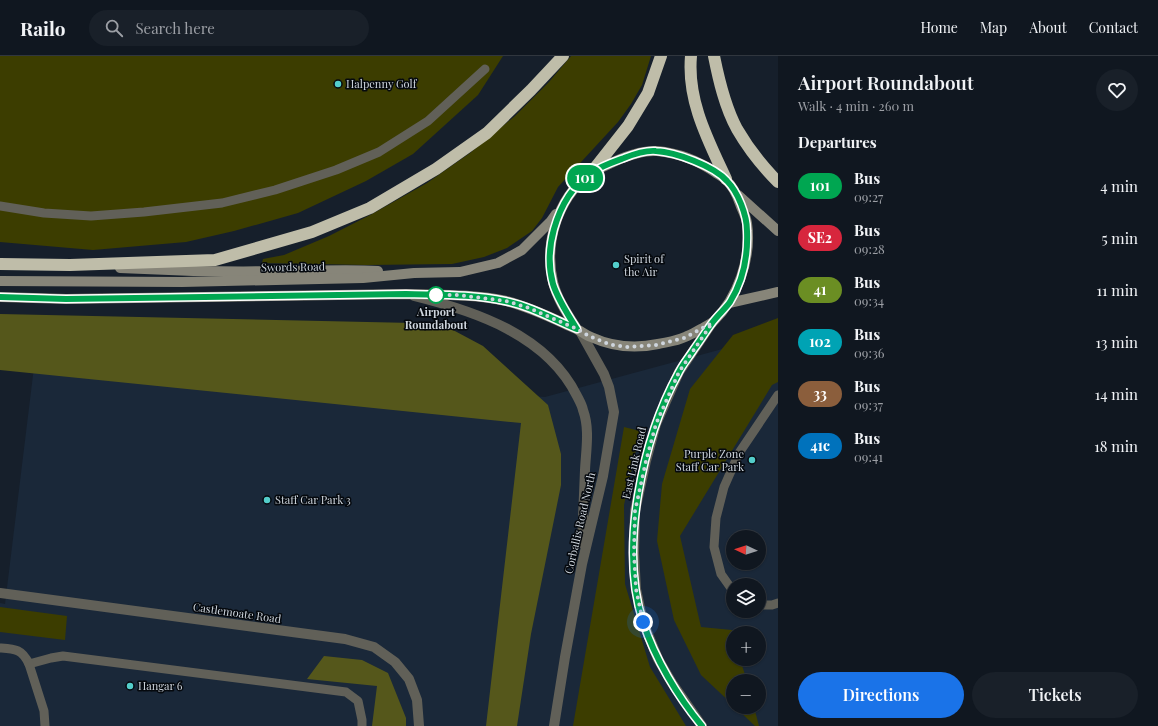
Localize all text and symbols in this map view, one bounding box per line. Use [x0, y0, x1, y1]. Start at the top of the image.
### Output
search box [89, 10, 369, 46]
text: Railo [20, 15, 65, 41]
icon: search [103, 17, 125, 39]
text: Search here [135, 18, 215, 38]
text: Home [920, 18, 958, 37]
text: Map [980, 18, 1007, 37]
text: About [1029, 18, 1067, 37]
text: Contact [1089, 18, 1138, 37]
text: Airport Roundabout [798, 69, 974, 95]
button: heart [1096, 69, 1138, 111]
place label: Halpenny Golf [346, 76, 418, 91]
marker: Halpenny Golf [333, 79, 343, 89]
text: Walk · 4 min · 260 m [798, 97, 914, 114]
text: Departures [798, 132, 877, 152]
line badge: 101 [562, 165, 608, 191]
text: 101 [575, 168, 595, 187]
text: Bus [854, 168, 880, 188]
text: 101 [810, 176, 830, 195]
text: 4 min [1100, 176, 1138, 196]
text: 09:27 [854, 188, 883, 205]
text: Bus [854, 220, 880, 240]
text: SE2 [808, 228, 832, 247]
text: 5 min [1102, 228, 1138, 248]
text: 09:28 [854, 240, 885, 257]
place label: Spirit of the Air [624, 251, 665, 279]
street label: Swords Road [261, 258, 326, 275]
marker: Spirit of the Air [611, 260, 621, 270]
text: Bus [854, 272, 880, 292]
text: 41 [814, 280, 826, 299]
text: 11 min [1096, 280, 1138, 300]
marker: Airport Roundabout [427, 286, 445, 304]
text: 09:34 [854, 292, 884, 309]
place label: Airport Roundabout [405, 304, 467, 332]
text: Bus [854, 324, 880, 344]
text: 102 [809, 332, 831, 351]
text: 13 min [1096, 332, 1138, 352]
text: 09:36 [854, 344, 884, 361]
text: Bus [854, 376, 880, 396]
text: 33 [813, 384, 827, 403]
text: 14 min [1095, 384, 1138, 404]
text: 09:37 [854, 396, 883, 413]
street label: East Link Road [618, 425, 649, 500]
text: Bus [854, 428, 880, 448]
text: 41c [810, 436, 830, 455]
text: 18 min [1094, 436, 1138, 456]
place label: Purple Zone Staff Car Park [676, 446, 744, 474]
text: 09:41 [854, 448, 883, 465]
marker: Purple Zone Staff Car Park [747, 455, 757, 465]
street label: Corballis Road North [561, 470, 599, 575]
place label: Staff Car Park 3 [275, 492, 351, 507]
marker: Staff Car Park 3 [262, 495, 272, 505]
north arrow [726, 530, 766, 570]
map controls [726, 530, 766, 714]
button: layers [726, 578, 766, 618]
street label: Castlemoate Road [192, 599, 283, 626]
your location [633, 612, 653, 632]
button: + [726, 626, 766, 666]
button: Directions [798, 672, 964, 718]
button: Tickets [972, 672, 1138, 718]
button: − [726, 674, 766, 714]
place label: Hangar 6 [138, 678, 183, 693]
marker: Hangar 6 [125, 681, 135, 691]

